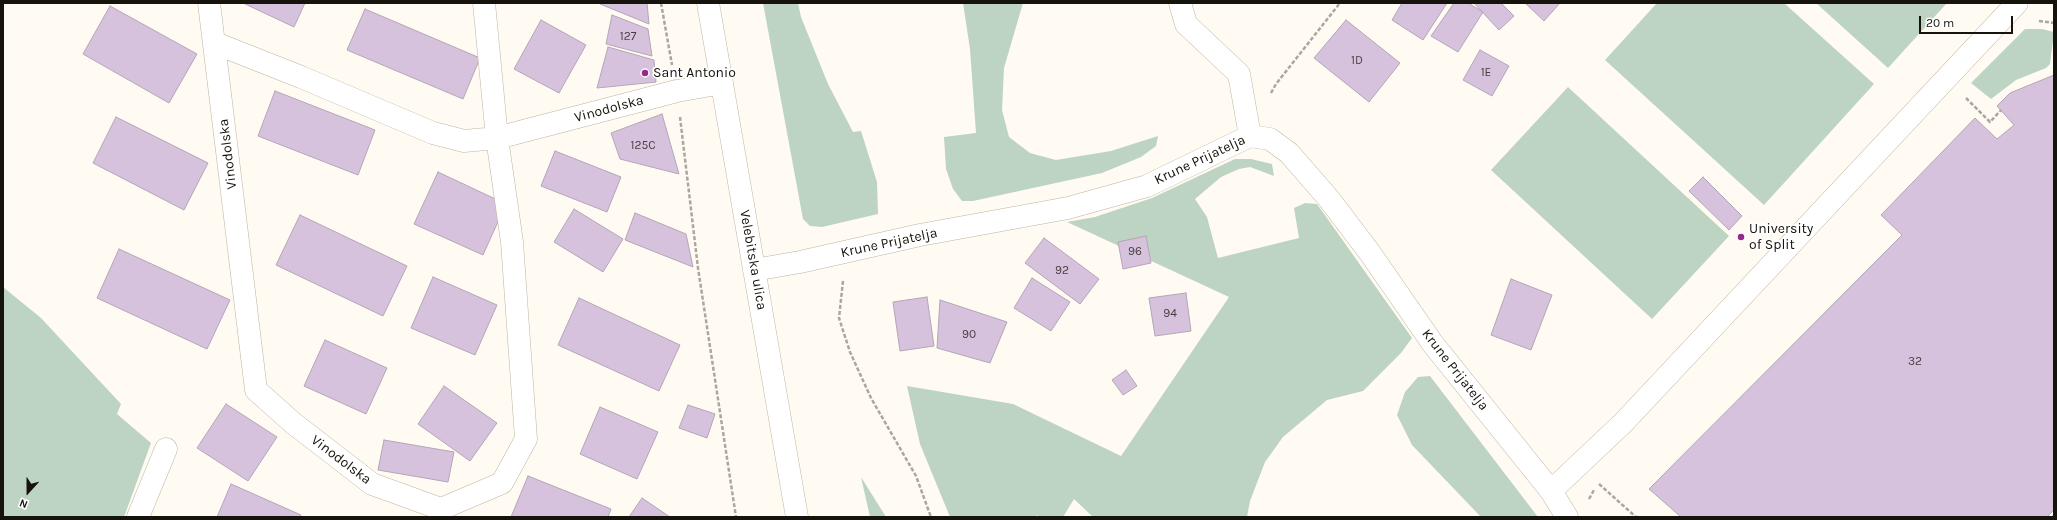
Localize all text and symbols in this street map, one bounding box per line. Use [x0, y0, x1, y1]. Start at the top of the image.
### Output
scale bar [1921, 8, 2015, 34]
text: 20 m [1926, 16, 1954, 30]
house number: 127 [620, 30, 636, 44]
house number: 1D [1351, 54, 1363, 68]
place label: Sant Antonio [653, 65, 736, 81]
house number: 1E [1481, 66, 1491, 80]
marker: Sant Antonio [640, 68, 650, 78]
street label: Vinodolska [573, 92, 645, 126]
street label: Vinodolska [215, 118, 241, 190]
street label: Krune Prijatelja [1152, 132, 1248, 188]
house number: 125C [630, 139, 656, 153]
street label: Velebitska ulica [736, 209, 770, 311]
place label: University of Split [1749, 221, 1813, 254]
street label: Krune Prijatelja [839, 225, 939, 261]
marker: University of Split [1736, 232, 1746, 242]
house number: 96 [1128, 245, 1142, 259]
house number: 92 [1055, 264, 1069, 278]
house number: 94 [1163, 307, 1177, 321]
street label: Krune Prijatelja [1418, 326, 1492, 414]
house number: 90 [962, 328, 976, 342]
house number: 32 [1908, 355, 1922, 369]
street label: Vinodolska [308, 432, 374, 488]
north arrow [8, 472, 48, 512]
text: N [18, 496, 30, 511]

